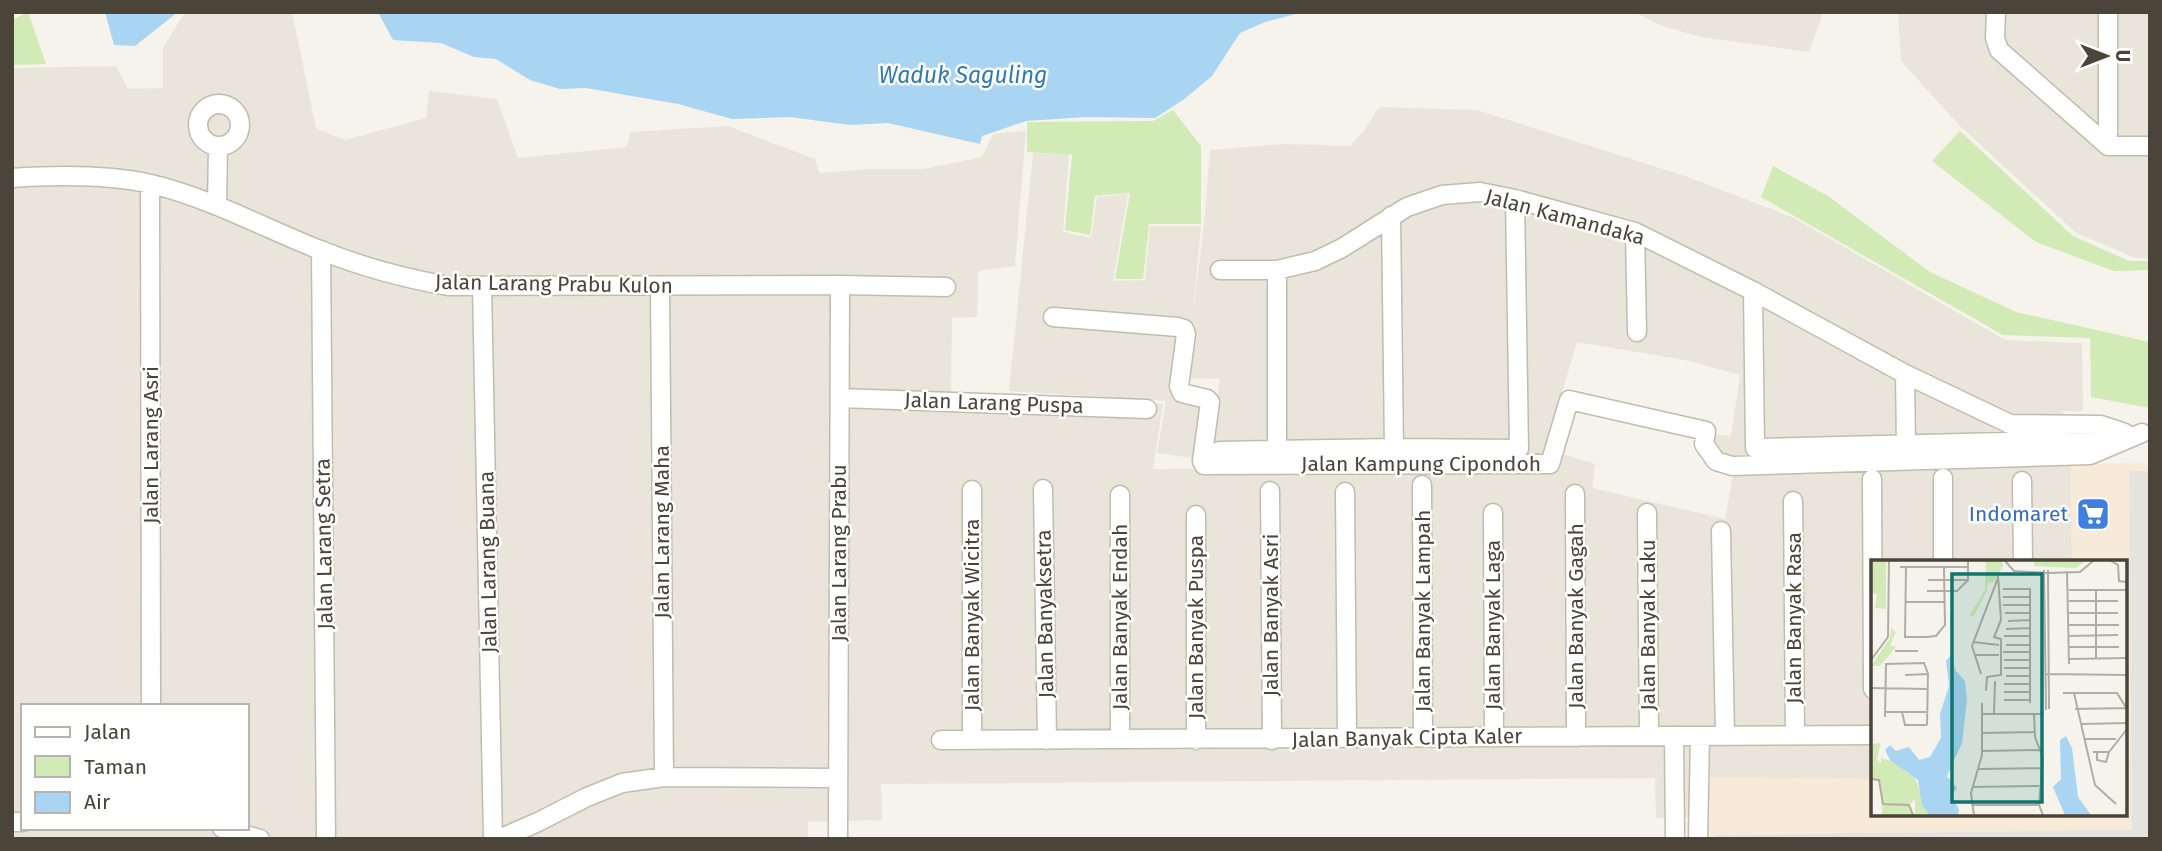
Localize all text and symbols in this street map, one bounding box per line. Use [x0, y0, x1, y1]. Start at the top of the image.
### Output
north arrow [2071, 21, 2141, 91]
text: U [2111, 50, 2134, 62]
water label: Waduk Saguling [879, 61, 1047, 89]
street label: Jalan Kamandaka [1482, 183, 1648, 251]
street label: Jalan Larang Prabu Kulon [435, 269, 673, 299]
street label: Jalan Larang Asri [138, 366, 164, 524]
street label: Jalan Larang Puspa [904, 387, 1084, 419]
street label: Jalan Larang Maha [649, 445, 675, 619]
street label: Jalan Kampung Cipondoh [1301, 451, 1541, 477]
street label: Jalan Larang Setra [310, 458, 338, 630]
street label: Jalan Larang Prabu [826, 464, 852, 642]
street label: Jalan Larang Buana [473, 471, 503, 653]
supermarket icon: Indomaret [2074, 495, 2112, 533]
place label: Indomaret [1969, 501, 2068, 527]
street label: Jalan Banyak Lampah [1410, 510, 1436, 712]
street label: Jalan Banyak Wicitra [959, 519, 985, 711]
street label: Jalan Banyak Gagah [1563, 523, 1589, 709]
street label: Jalan Banyak Endah [1107, 524, 1133, 710]
street label: Jalan Banyaksetra [1031, 529, 1059, 699]
street label: Jalan Banyak Rasa [1781, 532, 1807, 704]
street label: Jalan Banyak Asri [1258, 534, 1284, 696]
street label: Jalan Banyak Puspa [1183, 535, 1209, 719]
street label: Jalan Banyak Laku [1635, 539, 1661, 711]
street label: Jalan Banyak Laga [1480, 540, 1506, 710]
inset map [1871, 560, 2127, 816]
legend [21, 704, 248, 830]
text: Jalan [84, 719, 131, 745]
street label: Jalan Banyak Cipta Kaler [1291, 723, 1523, 753]
text: Taman [84, 754, 147, 780]
text: Air [84, 789, 110, 815]

